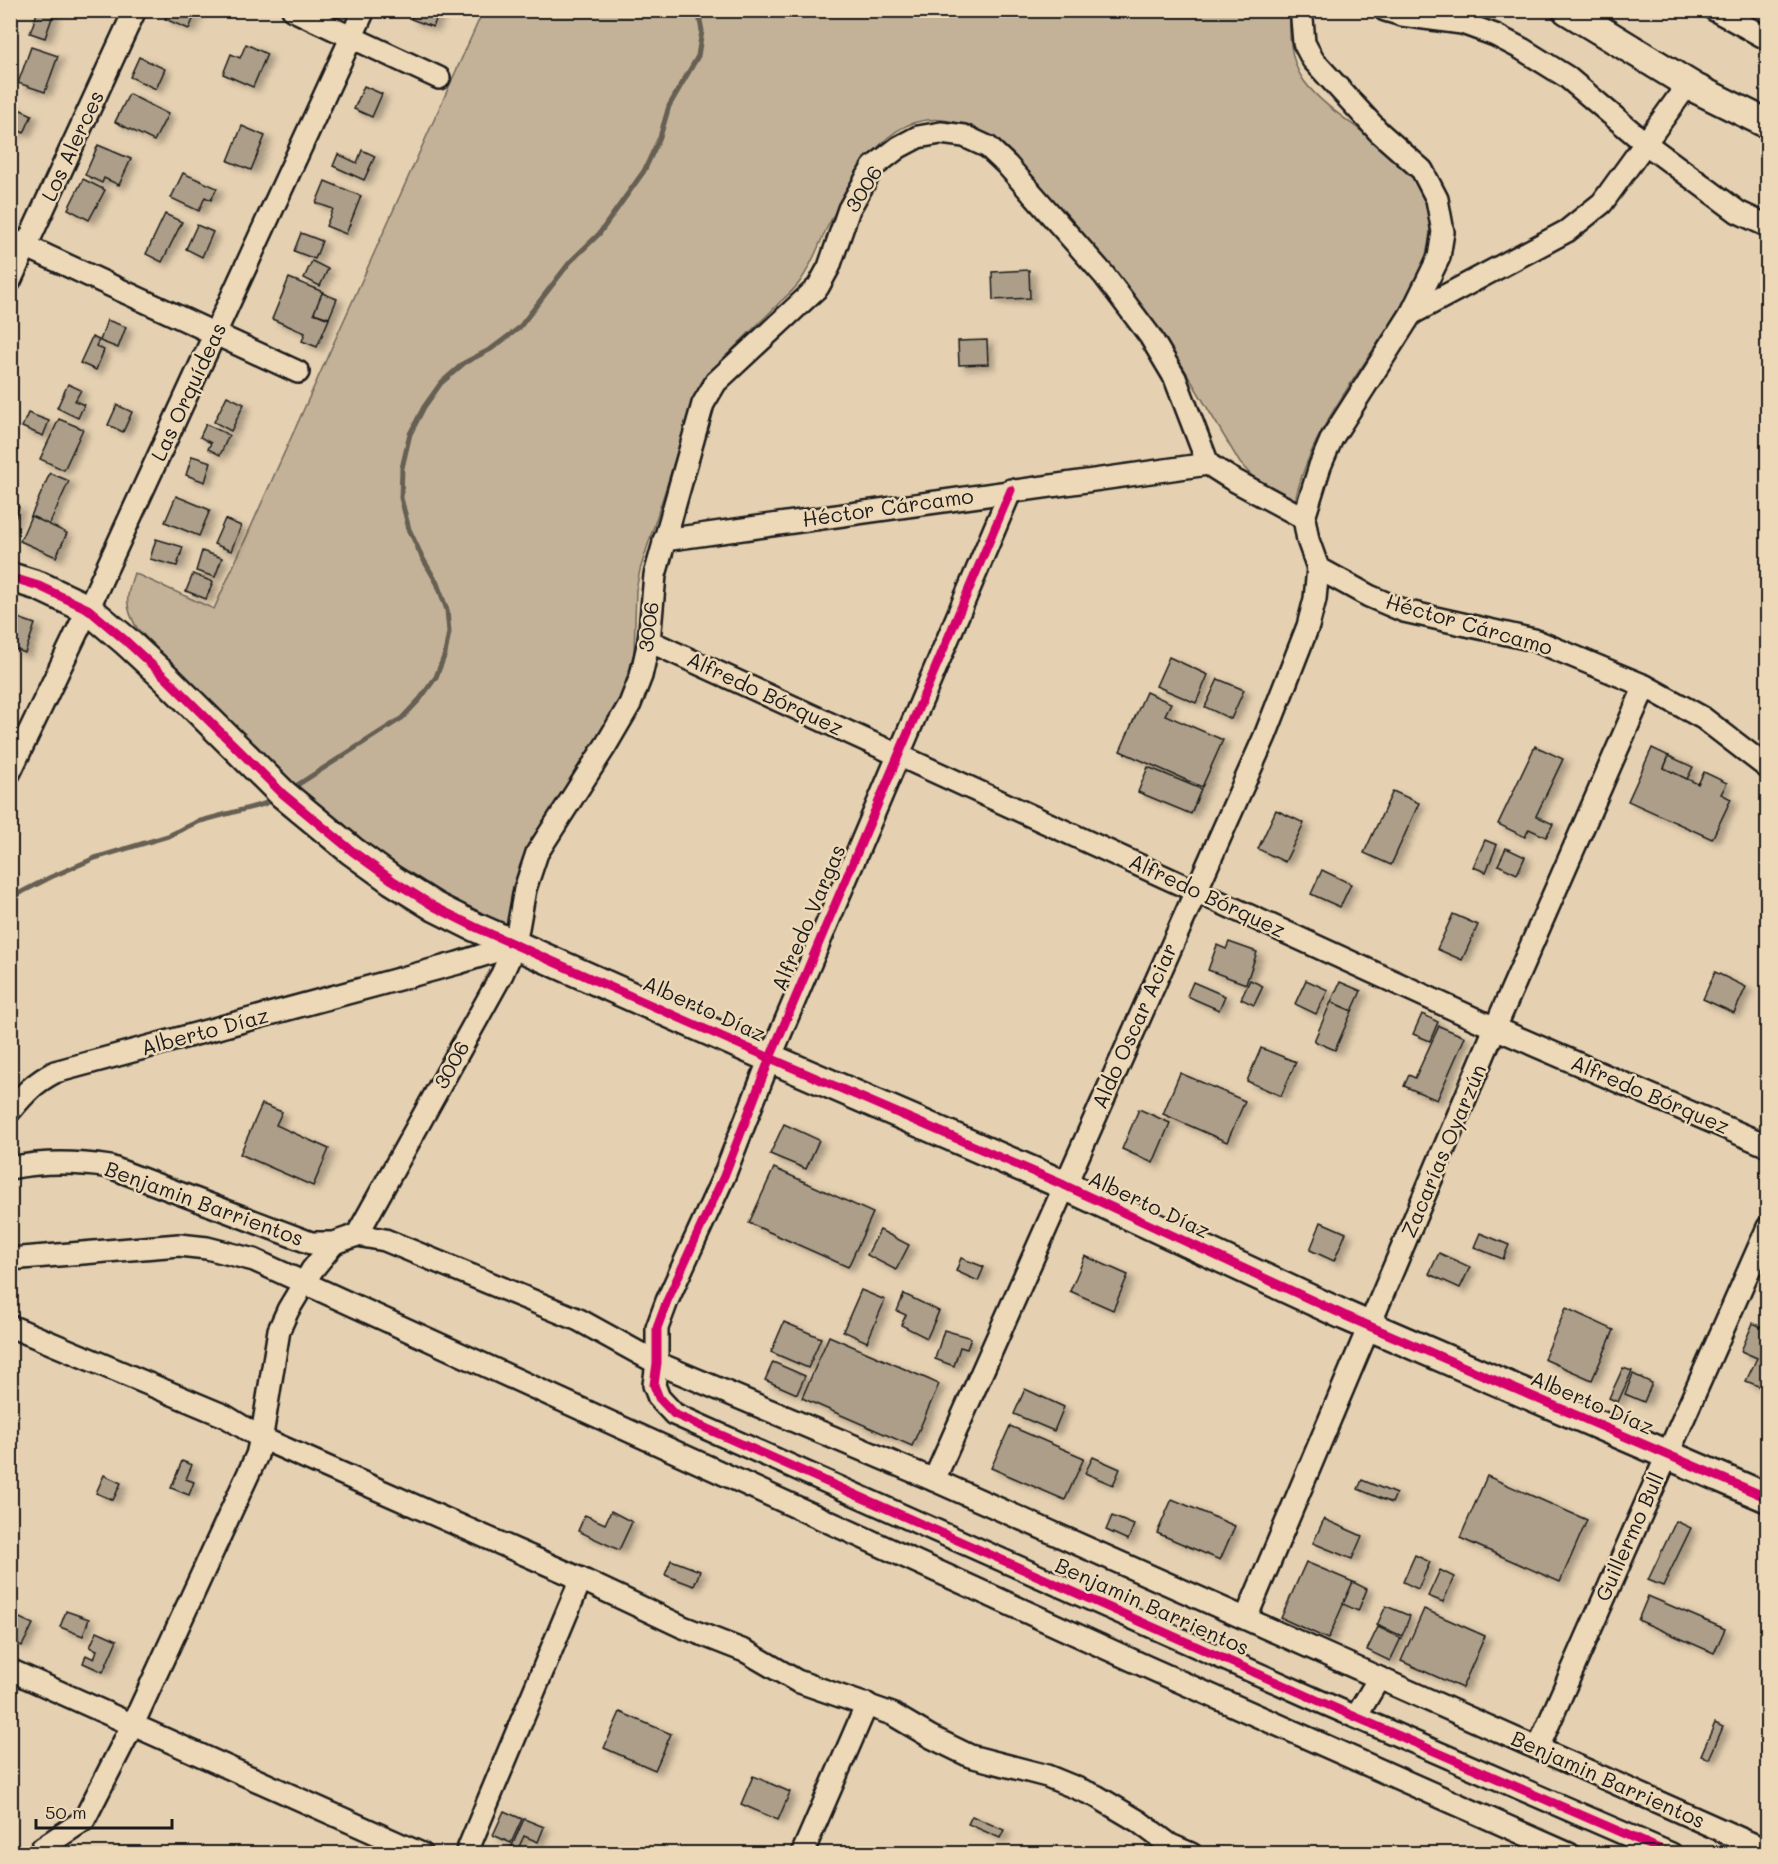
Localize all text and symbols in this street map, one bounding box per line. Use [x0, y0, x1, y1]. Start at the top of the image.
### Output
street label: Los Alerces [34, 86, 109, 205]
street label: 3006 [838, 159, 888, 217]
street label: Las Orquídeas [144, 318, 231, 465]
street label: Héctor Cárcamo [800, 481, 975, 532]
street label: Héctor Cárcamo [1383, 587, 1556, 660]
street label: 3006 [631, 600, 664, 654]
street label: Alfredo Bórquez [683, 645, 848, 741]
street label: Alfredo Vargas [765, 840, 851, 995]
street label: Alfredo Bórquez [1125, 847, 1290, 943]
street label: Aldo Oscar Aciar [1085, 938, 1182, 1113]
street label: Alberto Díaz [639, 969, 770, 1047]
street label: Alberto Díaz [138, 1001, 271, 1061]
street label: 3006 [427, 1035, 475, 1093]
street label: Alfredo Bórquez [1567, 1048, 1734, 1139]
street label: Zacarías Oyarzún [1394, 1060, 1491, 1241]
street label: Benjamin Barrientos [101, 1154, 308, 1251]
street label: Alberto Díaz [1085, 1164, 1215, 1244]
street label: Alberto Díaz [1527, 1364, 1658, 1440]
street label: Guillermo Bull [1588, 1468, 1669, 1605]
street label: Benjamin Barrientos [1051, 1551, 1254, 1661]
street label: Benjamin Barrientos [1507, 1724, 1710, 1834]
scale bar [36, 1792, 172, 1830]
text: 50 m [45, 1800, 87, 1824]

